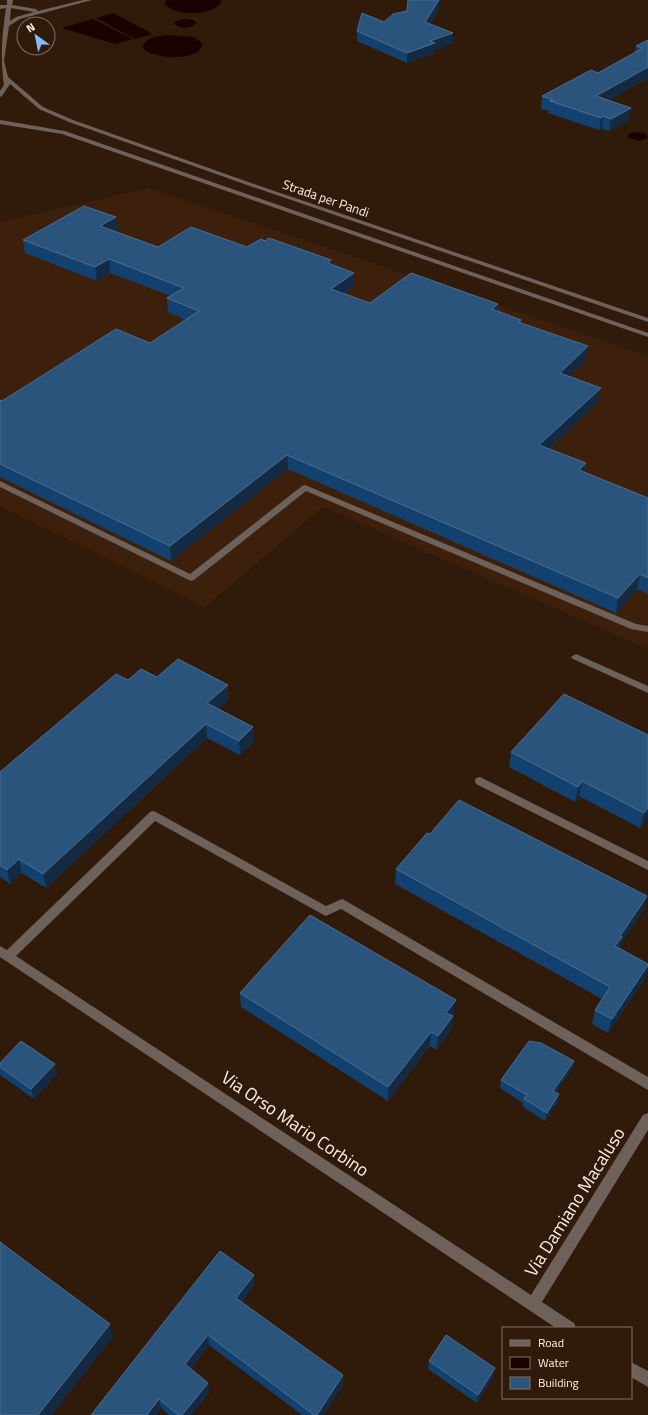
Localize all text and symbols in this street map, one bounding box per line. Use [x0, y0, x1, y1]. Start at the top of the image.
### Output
north arrow [16, 16, 56, 56]
text: N [23, 19, 38, 36]
street label: Strada per Pandi [280, 174, 372, 222]
street label: Via Orso Mario Corbino [216, 1064, 375, 1183]
street label: Via Damiano Macaluso [518, 1122, 632, 1282]
legend [502, 1327, 632, 1399]
text: Road [538, 1333, 564, 1352]
text: Water [538, 1353, 569, 1372]
text: Building [538, 1373, 579, 1392]

